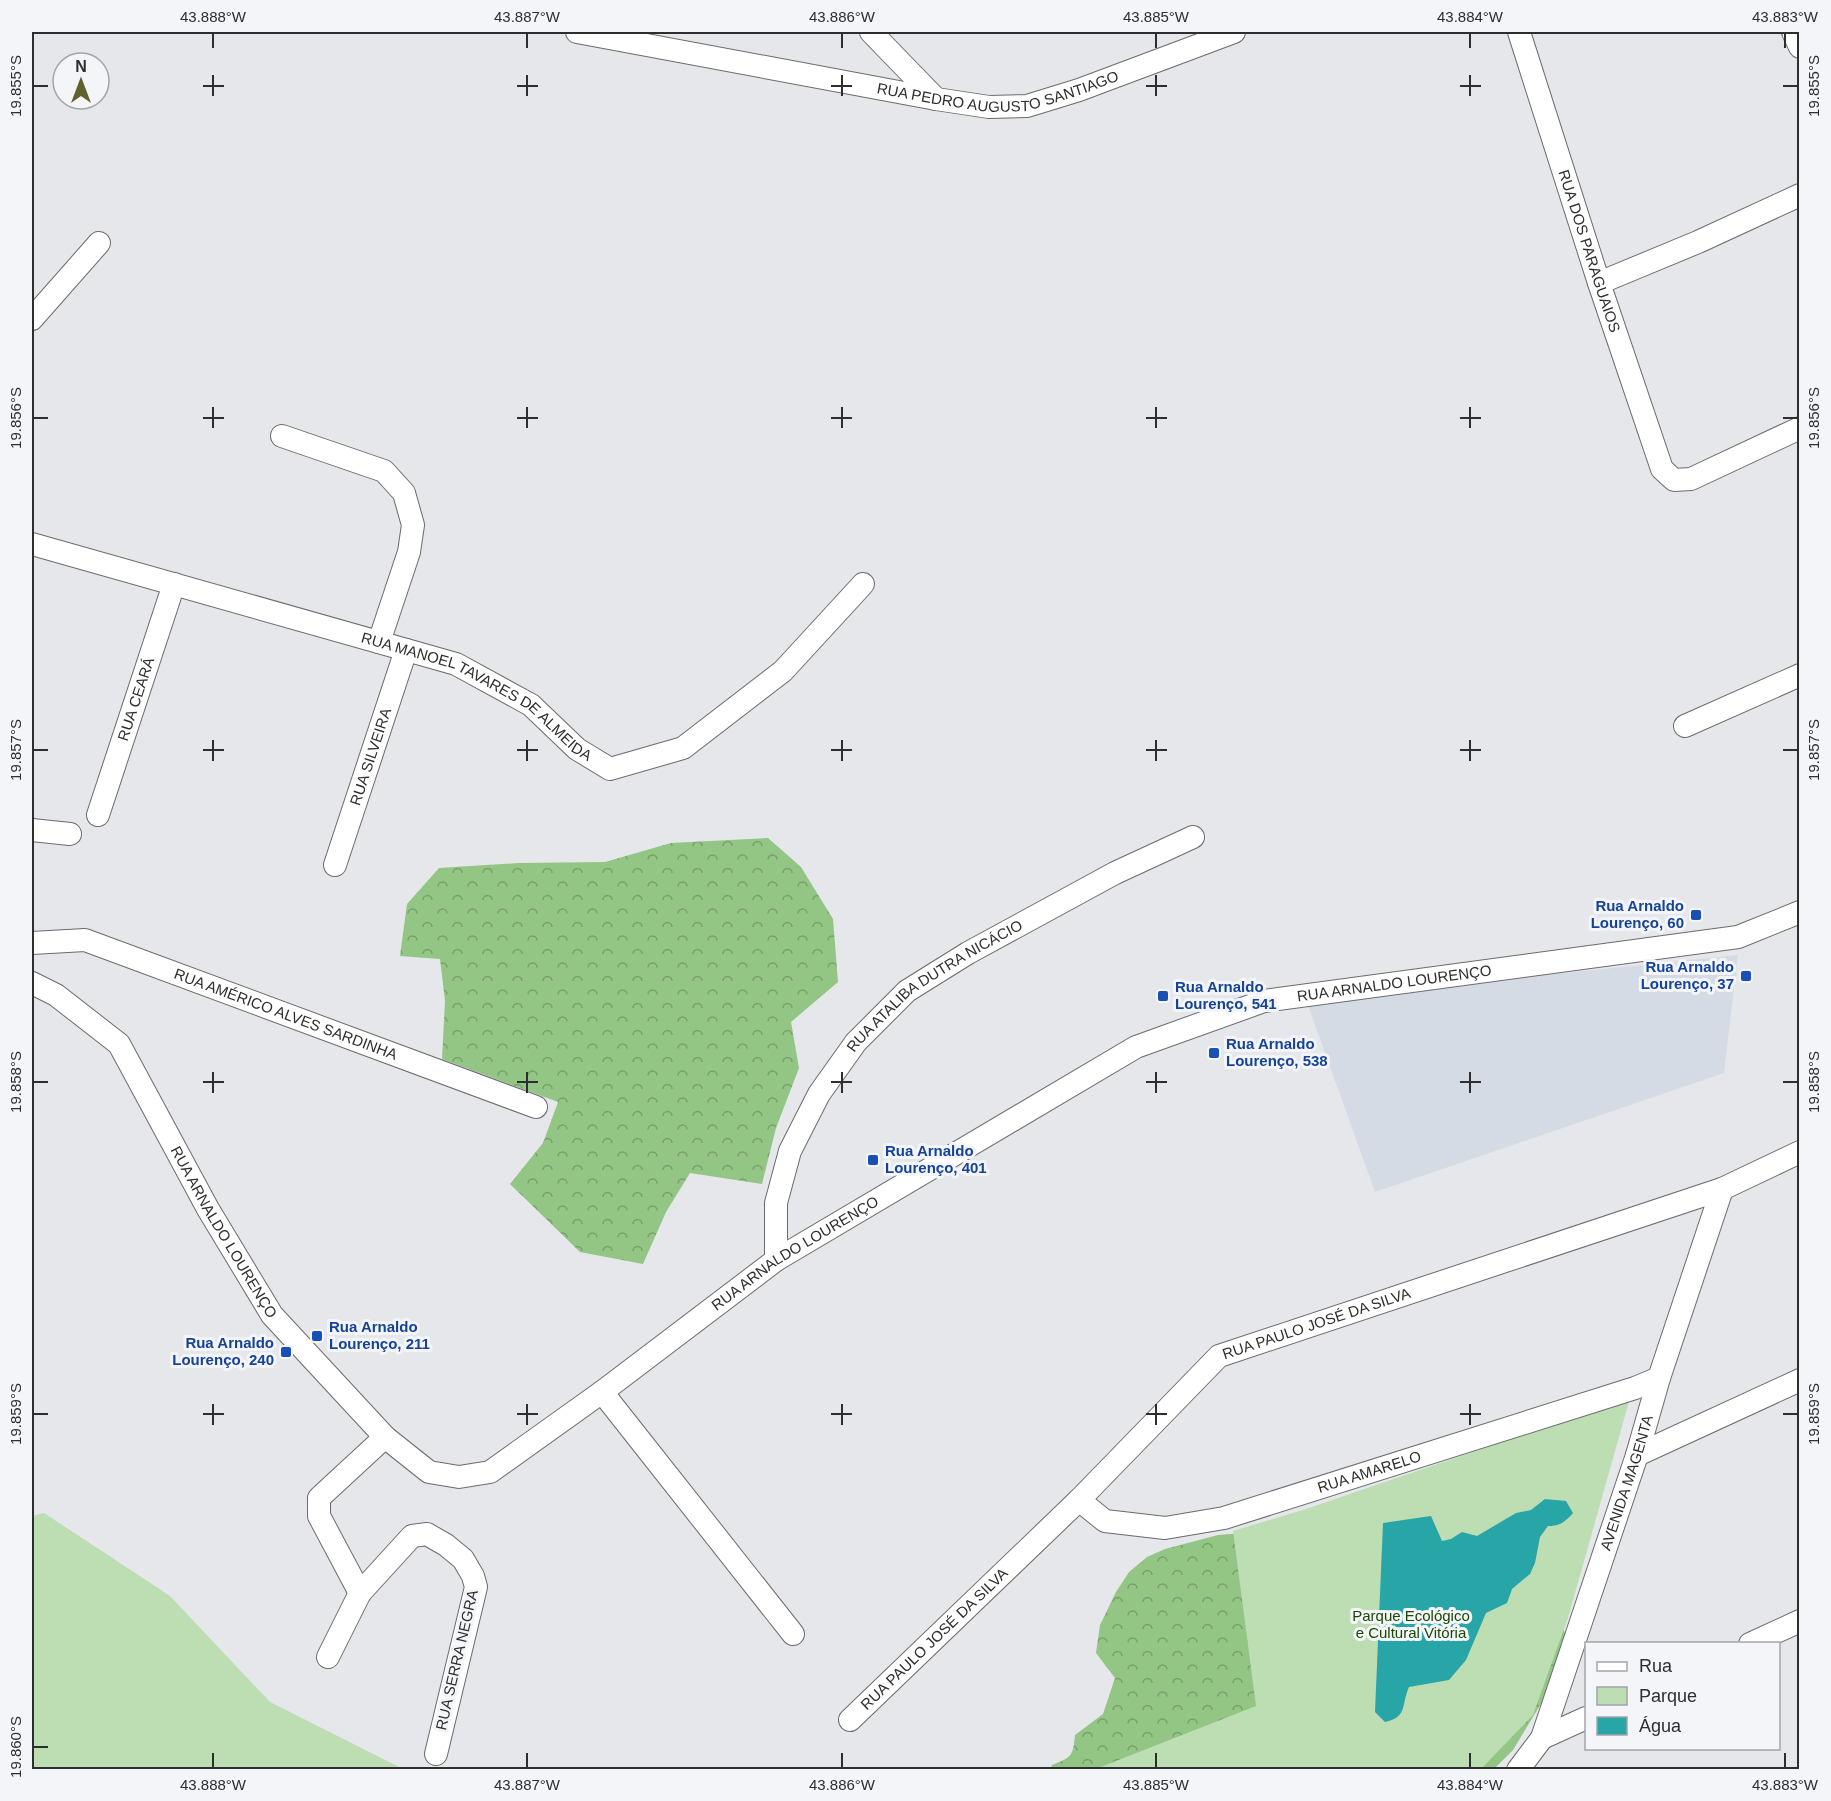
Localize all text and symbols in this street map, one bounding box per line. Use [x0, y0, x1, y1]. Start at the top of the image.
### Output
text: 43.888°W [180, 8, 247, 25]
text: 43.887°W [494, 8, 561, 25]
text: 43.886°W [809, 8, 876, 25]
text: 43.885°W [1123, 8, 1190, 25]
text: 43.884°W [1437, 8, 1504, 25]
text: 43.883°W [1752, 8, 1819, 25]
north arrow [51, 51, 111, 111]
text: 19.855°S [7, 55, 24, 117]
text: 19.855°S [1805, 55, 1822, 117]
text: N [75, 58, 87, 75]
street label: RUA PEDRO AUGUSTO SANTIAGO [876, 67, 1121, 115]
street label: RUA DOS PARAGUAIOS [1555, 167, 1624, 334]
text: 19.856°S [7, 387, 24, 449]
text: 19.856°S [1805, 387, 1822, 449]
street label: RUA MANOEL TAVARES DE ALMEIDA [359, 629, 595, 764]
street label: RUA CEARÁ [114, 655, 157, 743]
street label: RUA SILVEIRA [346, 706, 394, 807]
text: 19.857°S [7, 719, 24, 781]
text: 19.857°S [1805, 719, 1822, 781]
place label: Rua Arnaldo Lourenço, 60 [1591, 897, 1684, 931]
marker: Rua Arnaldo Lourenço, 60 [1689, 908, 1703, 922]
street label: RUA ATALIBA DUTRA NICÁCIO [843, 916, 1025, 1055]
place label: Rua Arnaldo Lourenço, 37 [1641, 958, 1734, 992]
street label: RUA ARNALDO LOURENÇO [1296, 961, 1492, 1004]
street label: RUA AMÉRICO ALVES SARDINHA [172, 965, 400, 1063]
marker: Rua Arnaldo Lourenço, 37 [1739, 969, 1753, 983]
place label: Rua Arnaldo Lourenço, 541 [1175, 978, 1277, 1012]
marker: Rua Arnaldo Lourenço, 541 [1156, 989, 1170, 1003]
place label: Rua Arnaldo Lourenço, 538 [1226, 1035, 1328, 1069]
marker: Rua Arnaldo Lourenço, 538 [1207, 1046, 1221, 1060]
text: 19.858°S [7, 1051, 24, 1113]
text: 19.858°S [1805, 1051, 1822, 1113]
place label: Rua Arnaldo Lourenço, 401 [885, 1142, 987, 1176]
street label: RUA ARNALDO LOURENÇO [168, 1143, 281, 1321]
marker: Rua Arnaldo Lourenço, 401 [866, 1153, 880, 1167]
street label: RUA ARNALDO LOURENÇO [708, 1192, 881, 1314]
street label: RUA PAULO JOSÉ DA SILVA [1220, 1284, 1412, 1362]
place label: Rua Arnaldo Lourenço, 211 [329, 1318, 430, 1352]
marker: Rua Arnaldo Lourenço, 211 [310, 1329, 324, 1343]
place label: Rua Arnaldo Lourenço, 240 [172, 1334, 274, 1368]
marker: Rua Arnaldo Lourenço, 240 [279, 1345, 293, 1359]
text: 19.859°S [7, 1383, 24, 1445]
text: 19.859°S [1805, 1383, 1822, 1445]
street label: AVENIDA MAGENTA [1597, 1413, 1656, 1552]
street label: RUA AMARELO [1315, 1447, 1423, 1496]
street label: RUA PAULO JOSÉ DA SILVA [857, 1564, 1011, 1713]
street label: RUA SERRA NEGRA [432, 1588, 481, 1732]
park label: Parque Ecológico e Cultural Vitória [1352, 1607, 1470, 1641]
legend [1585, 1642, 1780, 1750]
text: Rua [1639, 1656, 1673, 1676]
text: Parque [1639, 1686, 1697, 1706]
text: 19.860°S [7, 1716, 24, 1778]
text: Água [1639, 1716, 1682, 1736]
text: 43.888°W [180, 1776, 247, 1793]
text: 43.887°W [494, 1776, 561, 1793]
text: 43.886°W [809, 1776, 876, 1793]
text: 43.885°W [1123, 1776, 1190, 1793]
text: 43.884°W [1437, 1776, 1504, 1793]
text: 43.883°W [1752, 1776, 1819, 1793]

